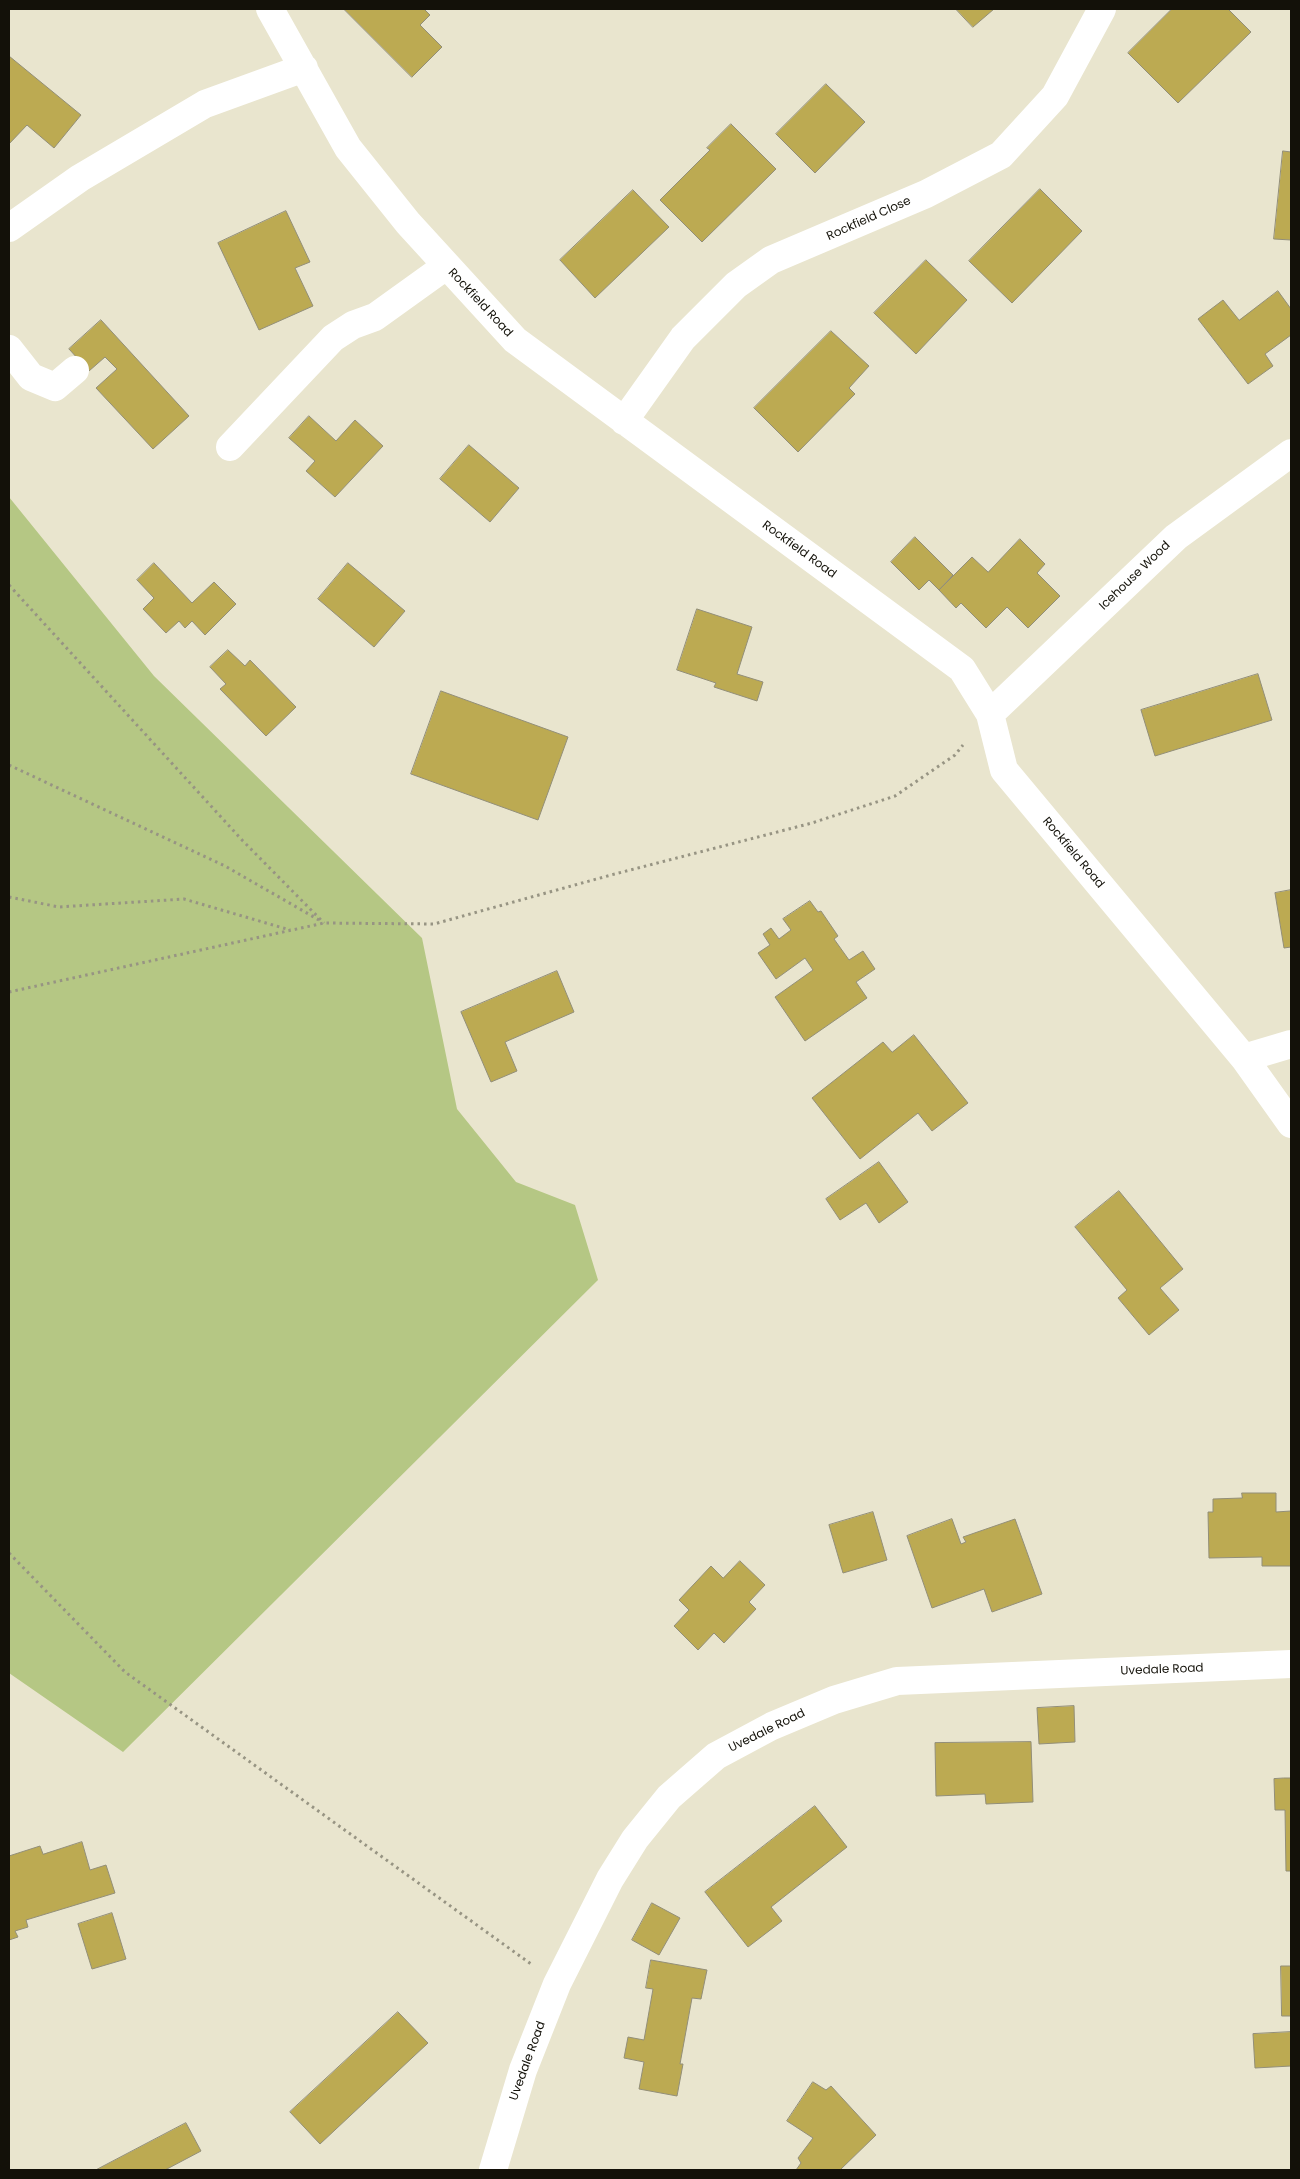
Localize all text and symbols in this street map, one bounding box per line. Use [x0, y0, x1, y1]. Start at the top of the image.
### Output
street label: Rockfield Close [825, 194, 913, 244]
street label: Rockfield Road [445, 266, 515, 340]
street label: Rockfield Road [759, 518, 839, 582]
street label: Icehouse Wood [1097, 539, 1173, 613]
street label: Rockfield Road [1039, 815, 1107, 891]
street label: Uvedale Road [1120, 1661, 1204, 1679]
street label: Uvedale Road [726, 1706, 808, 1756]
street label: Uvedale Road [507, 2019, 549, 2103]

